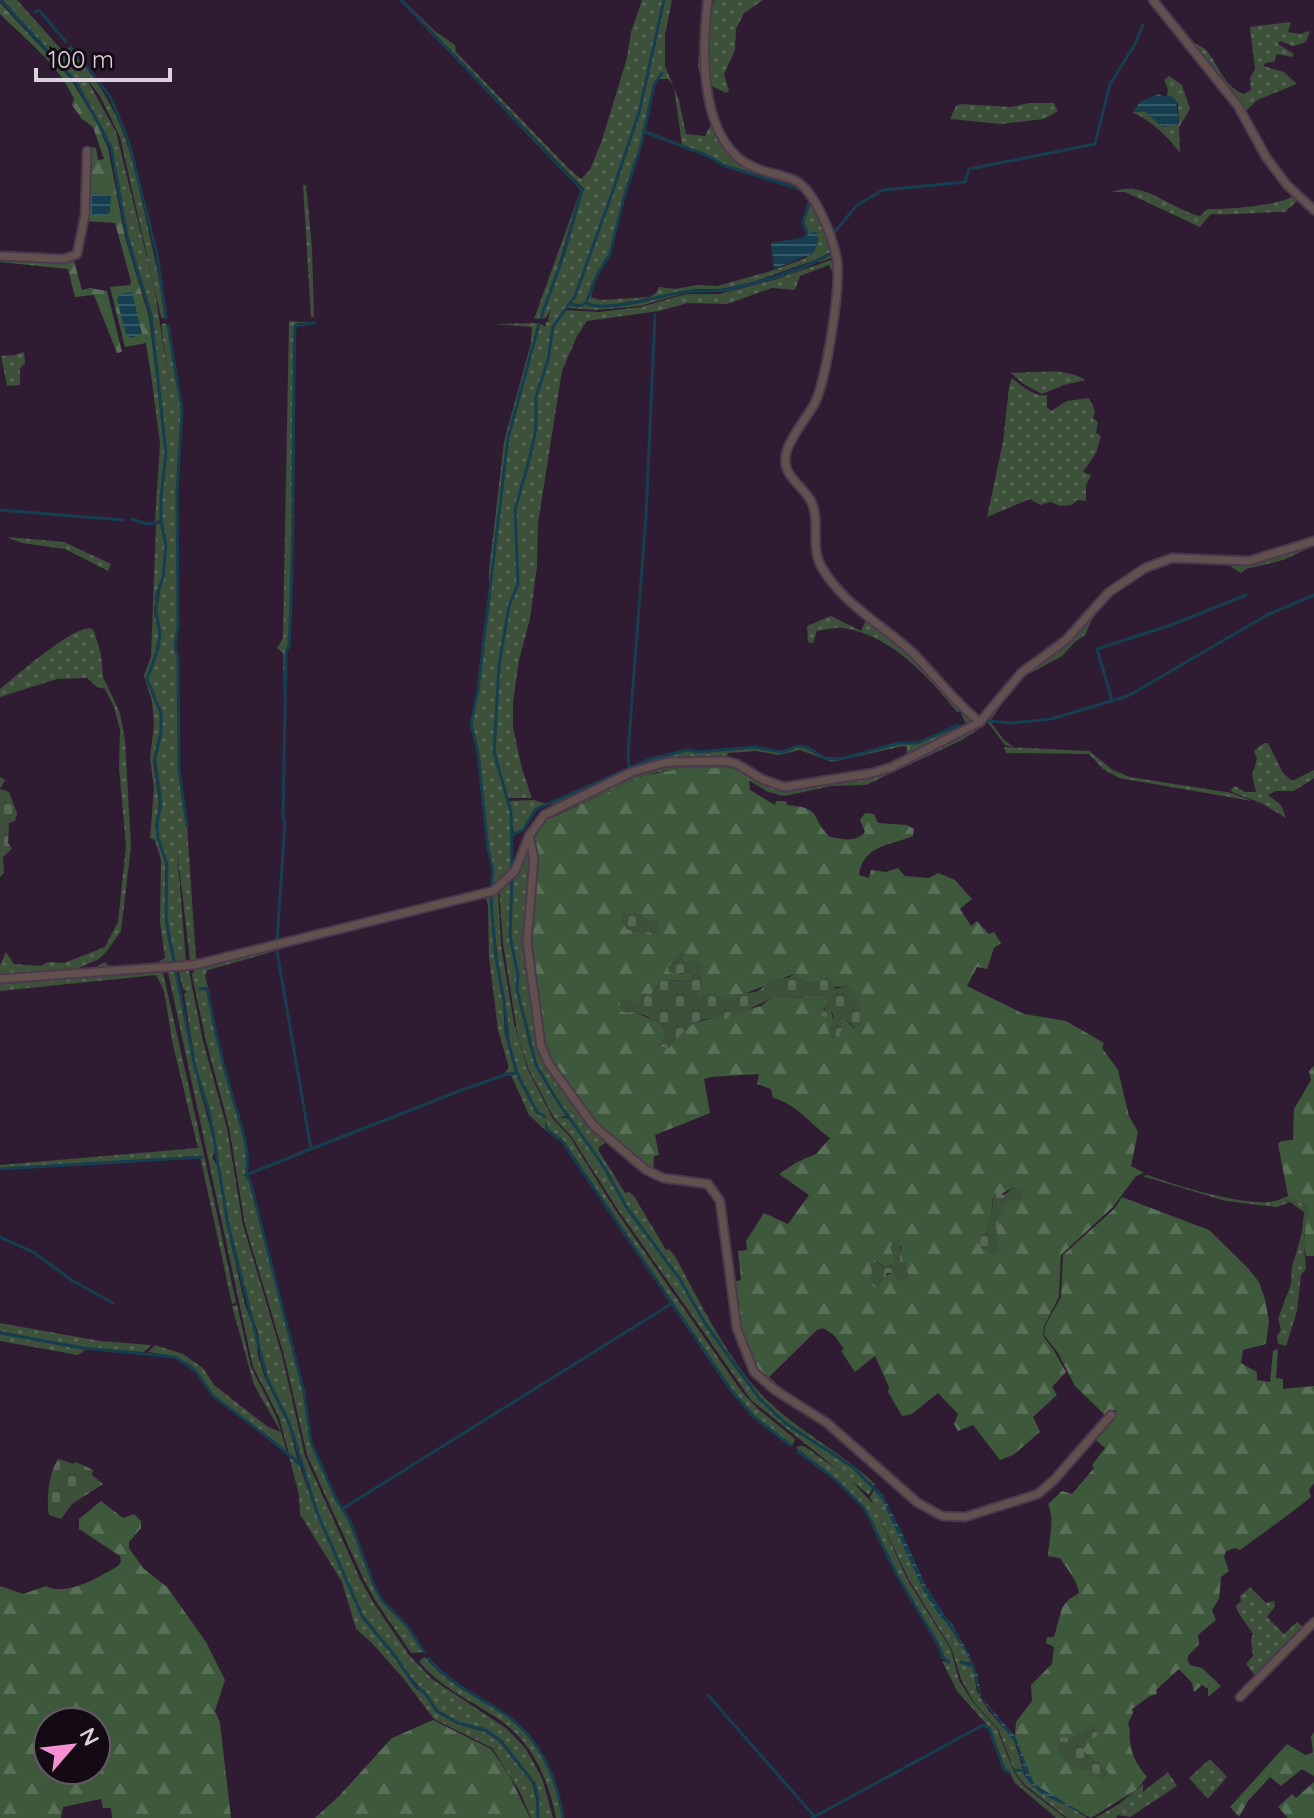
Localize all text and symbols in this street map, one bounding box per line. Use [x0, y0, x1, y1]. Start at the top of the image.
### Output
scale bar [36, 32, 170, 82]
text: 100 m [48, 44, 114, 74]
north arrow [32, 1706, 112, 1786]
text: N [74, 1723, 106, 1750]

